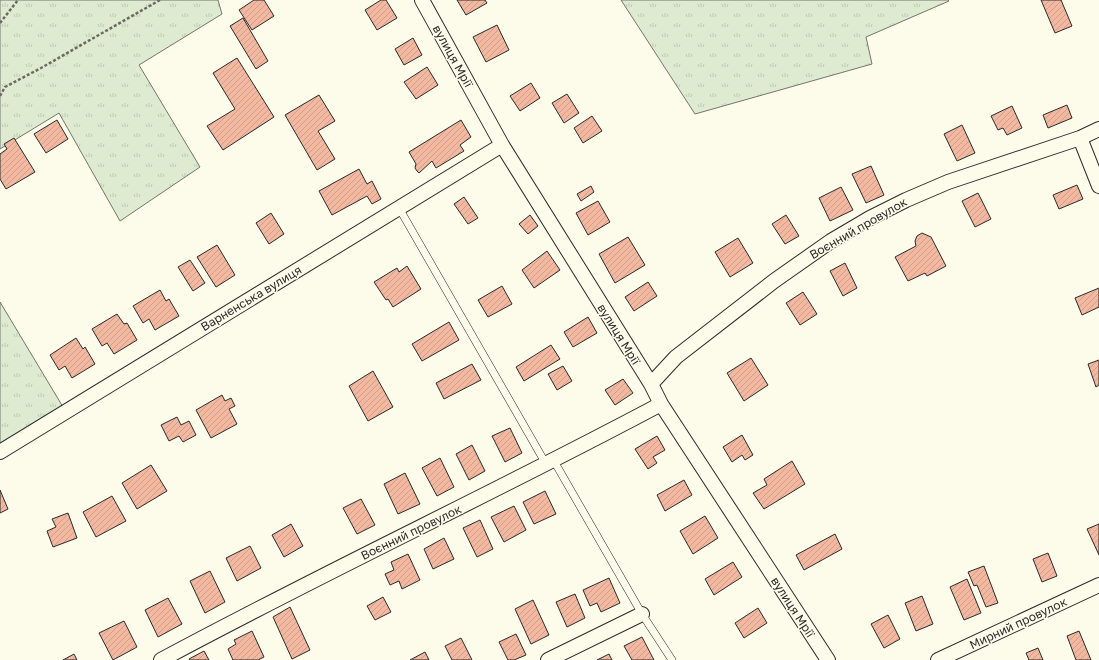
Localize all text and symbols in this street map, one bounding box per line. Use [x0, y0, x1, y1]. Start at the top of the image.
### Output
street label: вулиця Мрії [430, 22, 477, 91]
street label: Воєнний провулок [807, 194, 909, 262]
street label: Варненська вулиця [198, 262, 304, 334]
street label: вулиця Мрії [594, 301, 644, 368]
street label: Воєнний провулок [358, 501, 464, 563]
street label: вулиця Мрії [768, 574, 819, 641]
street label: Мирний провулок [967, 594, 1069, 652]

